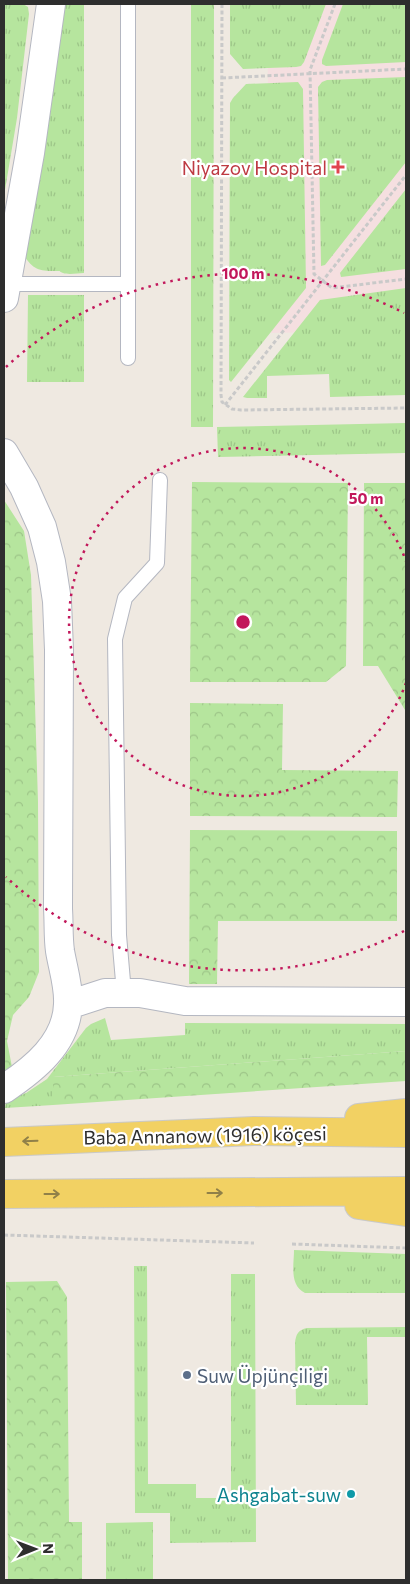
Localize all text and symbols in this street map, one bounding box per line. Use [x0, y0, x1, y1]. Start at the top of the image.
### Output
place label: Niyazov Hospital [182, 156, 327, 179]
marker: Niyazov Hospital [331, 160, 345, 174]
text: 100 m [222, 264, 264, 282]
text: 50 m [349, 489, 383, 507]
centre of rings [234, 613, 252, 631]
street label: Baba Annanow (1916) köçesi [83, 1121, 327, 1149]
one-way arrow [22, 1136, 38, 1145]
one-way arrow [206, 1188, 223, 1198]
one-way arrow [44, 1189, 60, 1199]
place label: Suw Üpjünçiligi [197, 1364, 328, 1387]
marker: Suw Üpjünçiligi [181, 1369, 193, 1381]
place label: Ashgabat-suw [217, 1483, 341, 1506]
marker: Ashgabat-suw [345, 1488, 357, 1500]
north arrow [10, 1524, 60, 1574]
text: N [40, 1543, 57, 1554]

